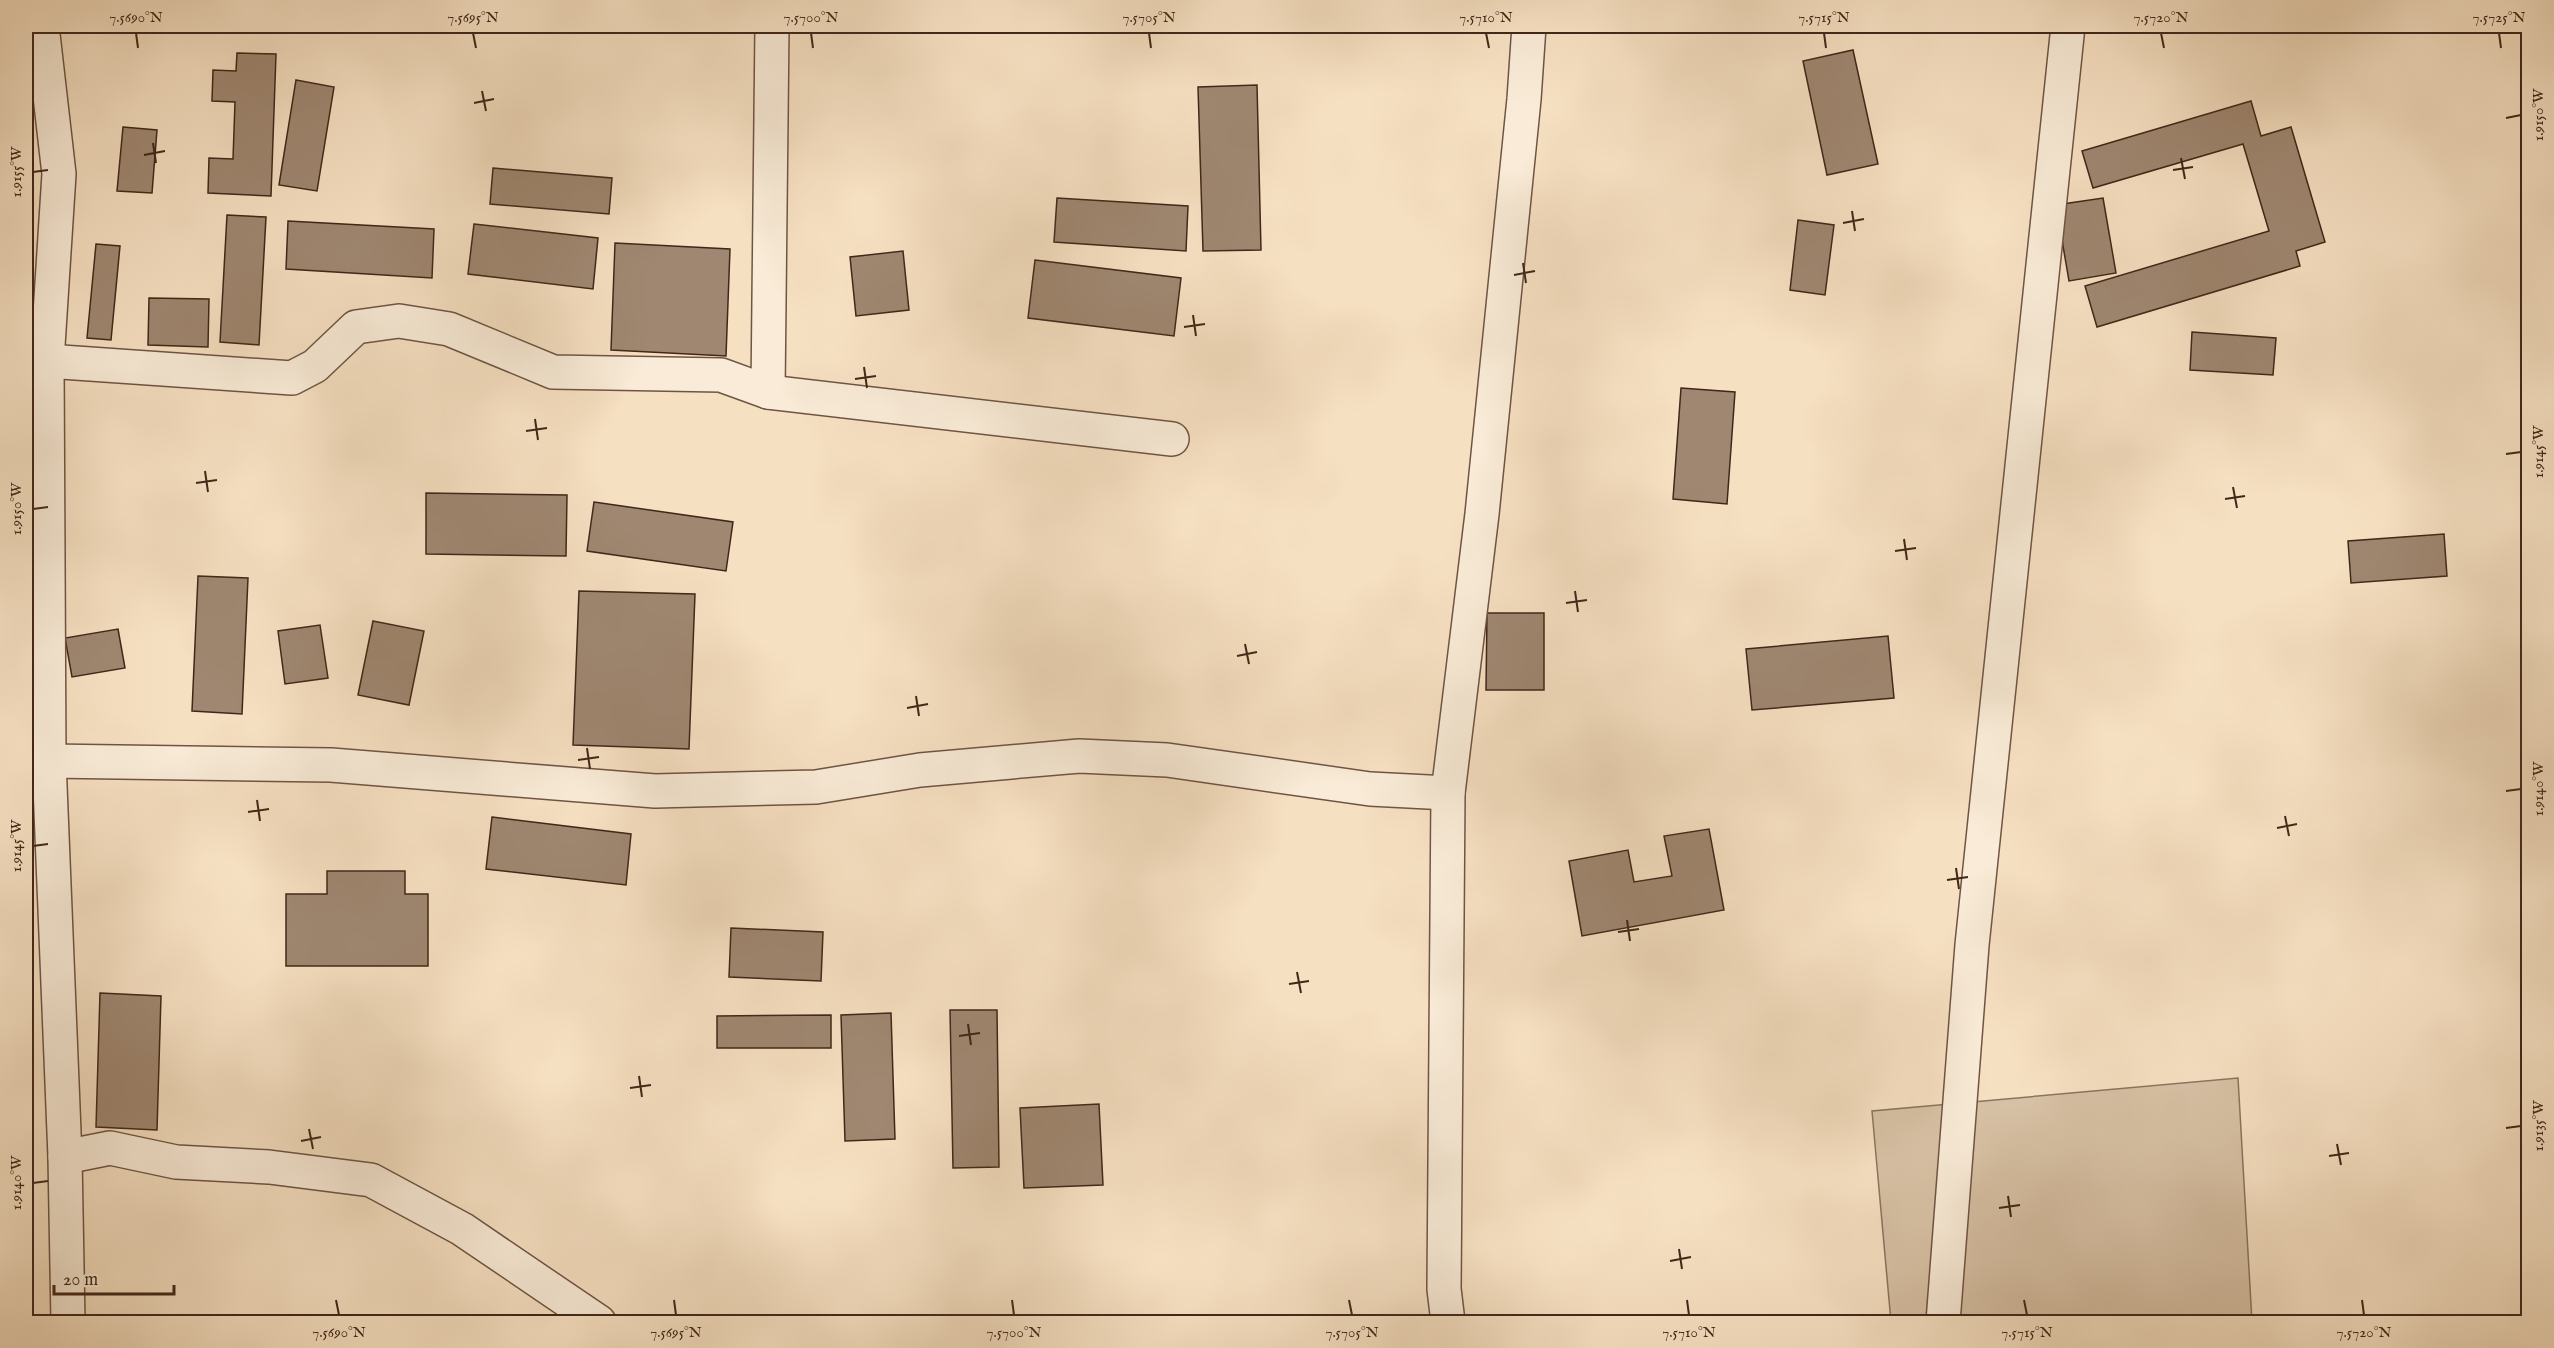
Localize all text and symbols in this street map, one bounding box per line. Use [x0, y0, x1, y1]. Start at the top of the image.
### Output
text: 7.5690°N [109, 8, 163, 27]
text: 7.5695°N [447, 8, 499, 27]
text: 7.5700°N [783, 8, 839, 27]
text: 7.5705°N [1122, 8, 1176, 27]
text: 7.5710°N [1459, 8, 1513, 27]
text: 7.5715°N [1798, 8, 1850, 27]
text: 7.5720°N [2134, 8, 2188, 27]
text: 7.5725°N [2473, 8, 2525, 27]
text: 1.9150°W [2529, 88, 2548, 141]
text: 1.9155°W [7, 146, 26, 197]
text: 1.9145°W [2529, 425, 2548, 478]
text: 1.9150°W [7, 482, 26, 535]
text: 1.9140°W [2529, 761, 2548, 816]
text: 1.9145°W [7, 819, 26, 872]
text: 1.9135°W [2529, 1100, 2548, 1151]
text: 1.9140°W [7, 1155, 26, 1210]
scale bar [54, 1258, 174, 1296]
text: 20 m [63, 1269, 98, 1292]
text: 7.5690°N [312, 1323, 366, 1342]
text: 7.5695°N [650, 1323, 702, 1342]
text: 7.5700°N [986, 1323, 1042, 1342]
text: 7.5705°N [1325, 1323, 1379, 1342]
text: 7.5710°N [1662, 1323, 1716, 1342]
text: 7.5715°N [2001, 1323, 2053, 1342]
text: 7.5720°N [2337, 1323, 2391, 1342]

